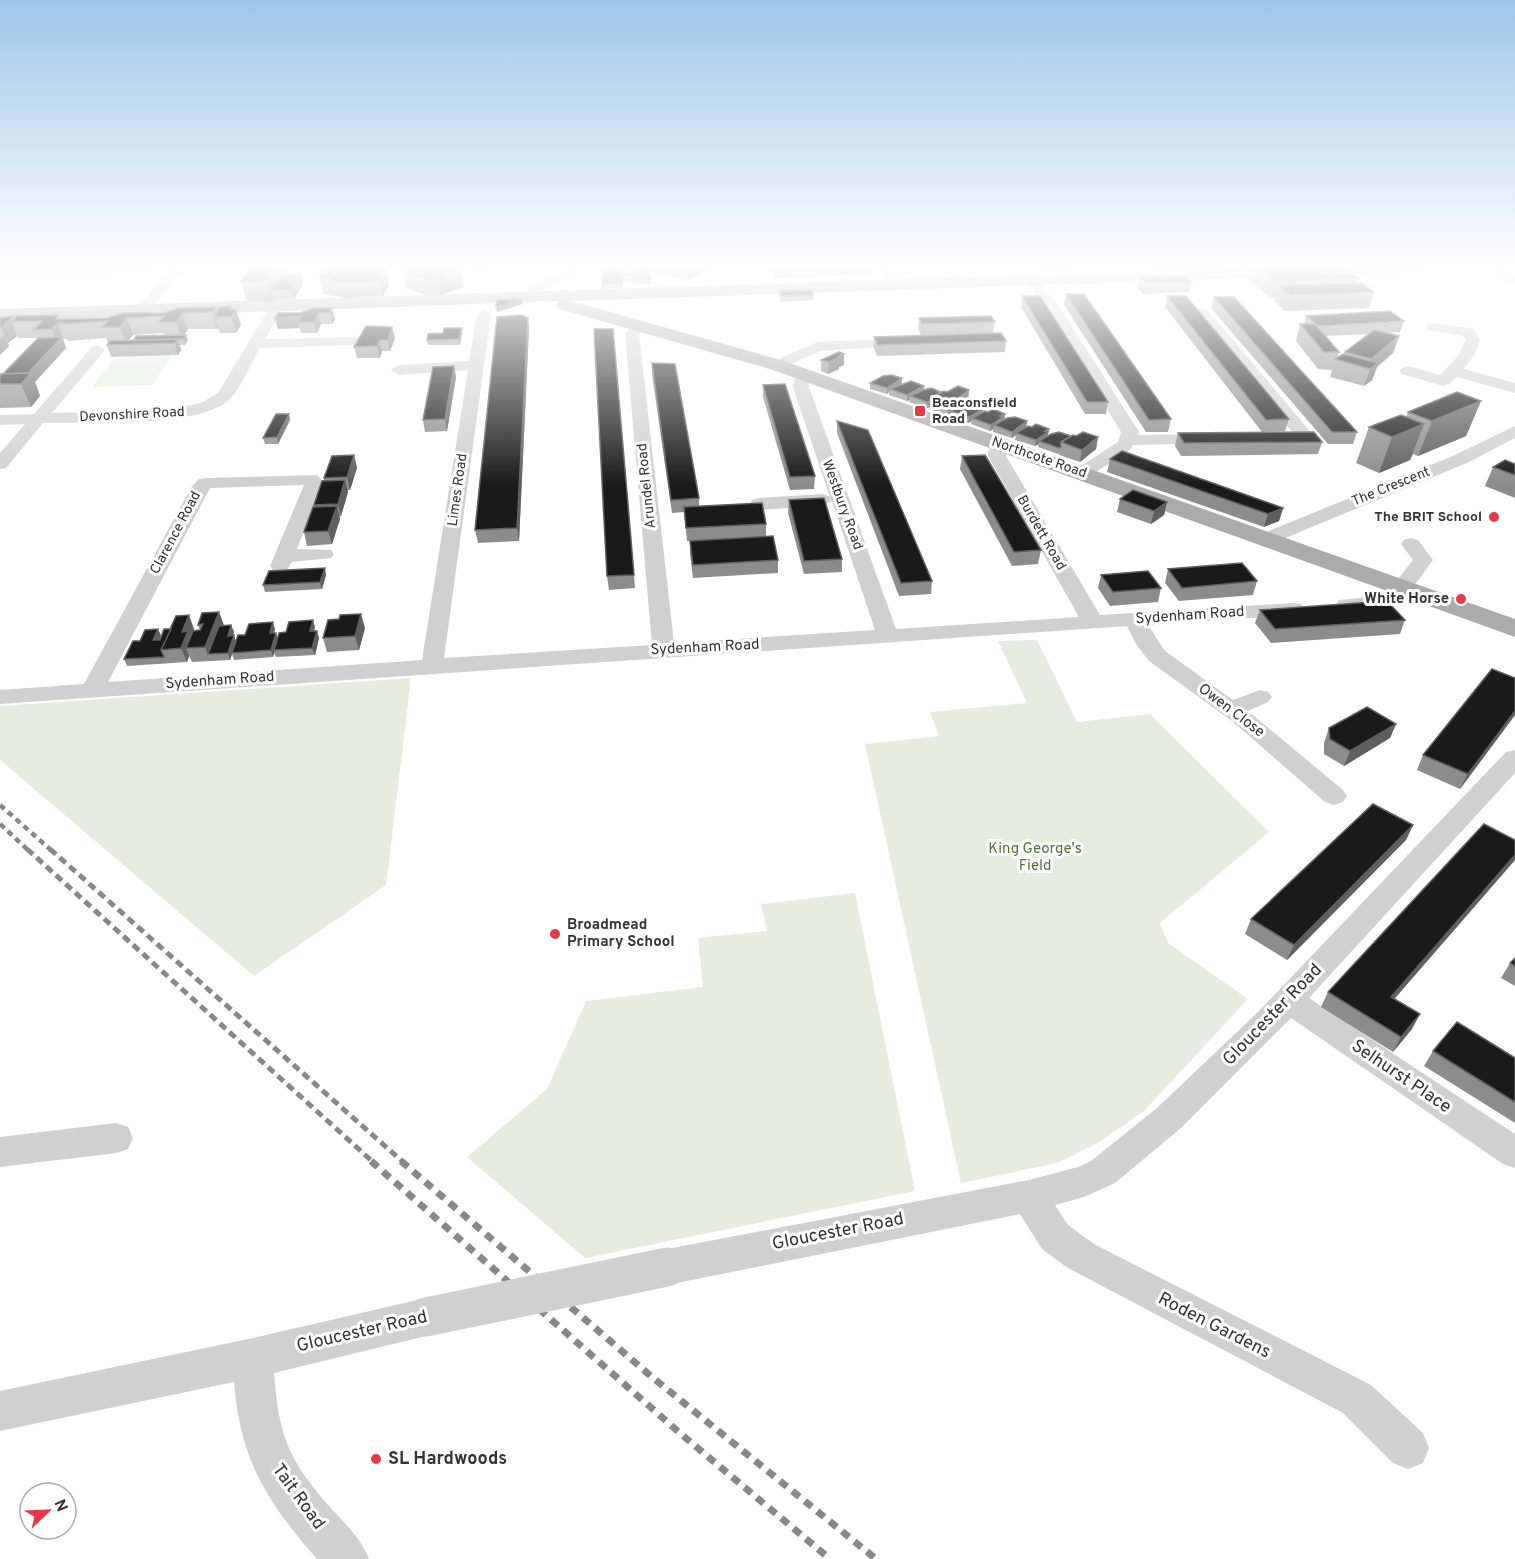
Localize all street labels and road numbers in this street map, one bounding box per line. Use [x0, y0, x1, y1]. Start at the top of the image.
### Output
street label: Devonshire Road [79, 404, 185, 426]
street label: Northcote Road [989, 434, 1089, 482]
street label: Arundel Road [634, 443, 660, 529]
street label: Limes Road [444, 453, 472, 527]
street label: Westbury Road [818, 458, 866, 552]
street label: The Crescent [1349, 464, 1433, 510]
street label: Clarence Road [147, 489, 205, 577]
street label: Burdett Road [1013, 493, 1069, 573]
street label: Sydenham Road [1135, 603, 1245, 629]
street label: Sydenham Road [650, 636, 760, 660]
street label: Sydenham Road [165, 668, 275, 694]
street label: Owen Close [1194, 680, 1268, 742]
street label: Gloucester Road [1218, 959, 1328, 1071]
street label: Selhurst Place [1346, 1035, 1456, 1119]
street label: Gloucester Road [770, 1208, 906, 1256]
street label: Roden Gardens [1154, 1288, 1274, 1364]
street label: Gloucester Road [294, 1306, 430, 1358]
street label: Tait Road [266, 1459, 330, 1535]

